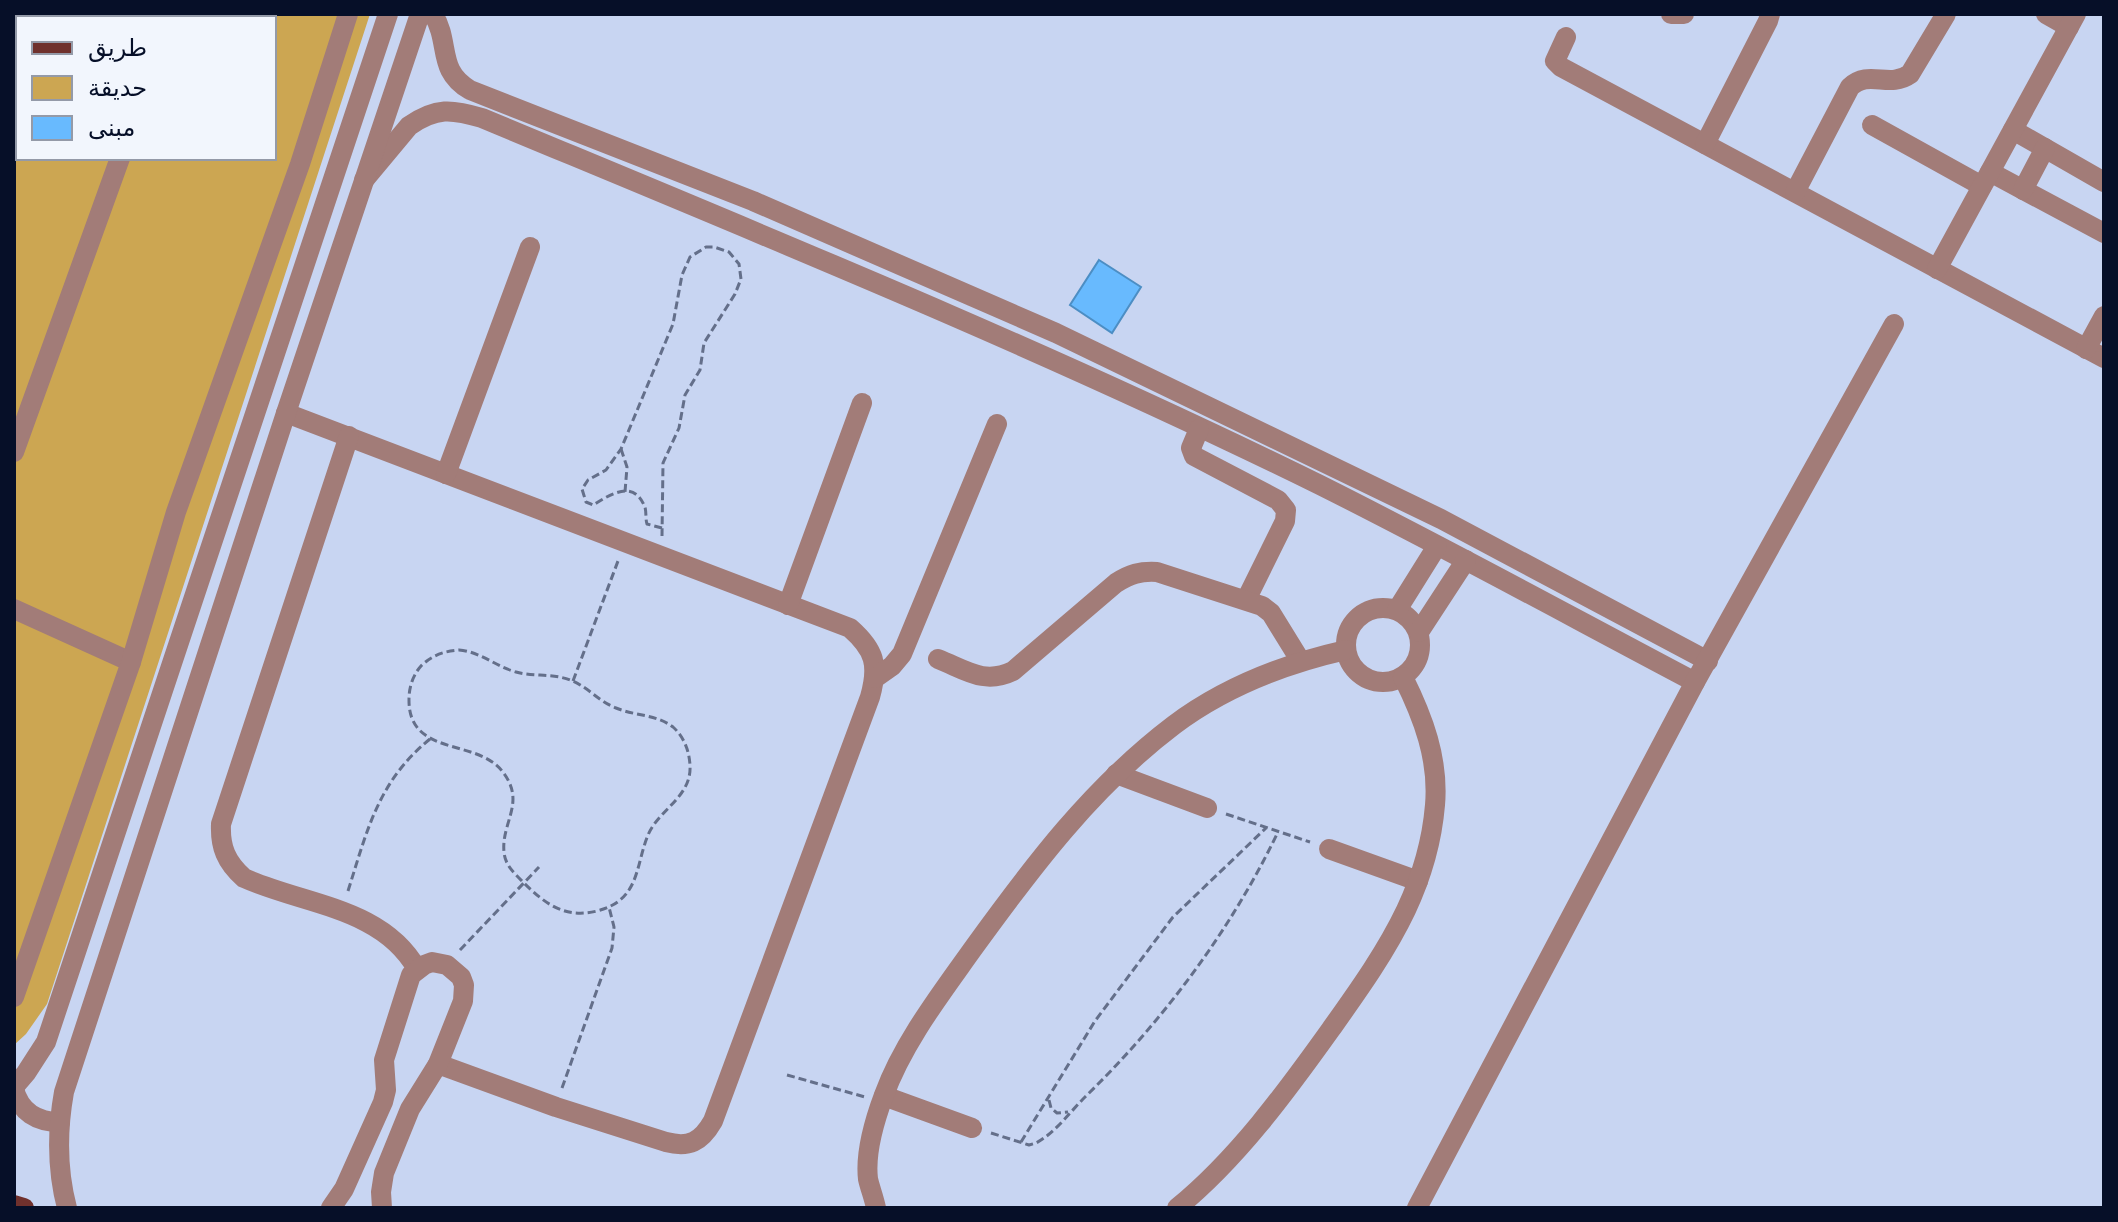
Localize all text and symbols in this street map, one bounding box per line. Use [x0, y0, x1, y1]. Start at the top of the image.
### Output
legend [16, 16, 276, 160]
text: طريق [88, 34, 147, 62]
text: حديقة [88, 74, 147, 102]
text: مبنى [88, 114, 135, 142]

